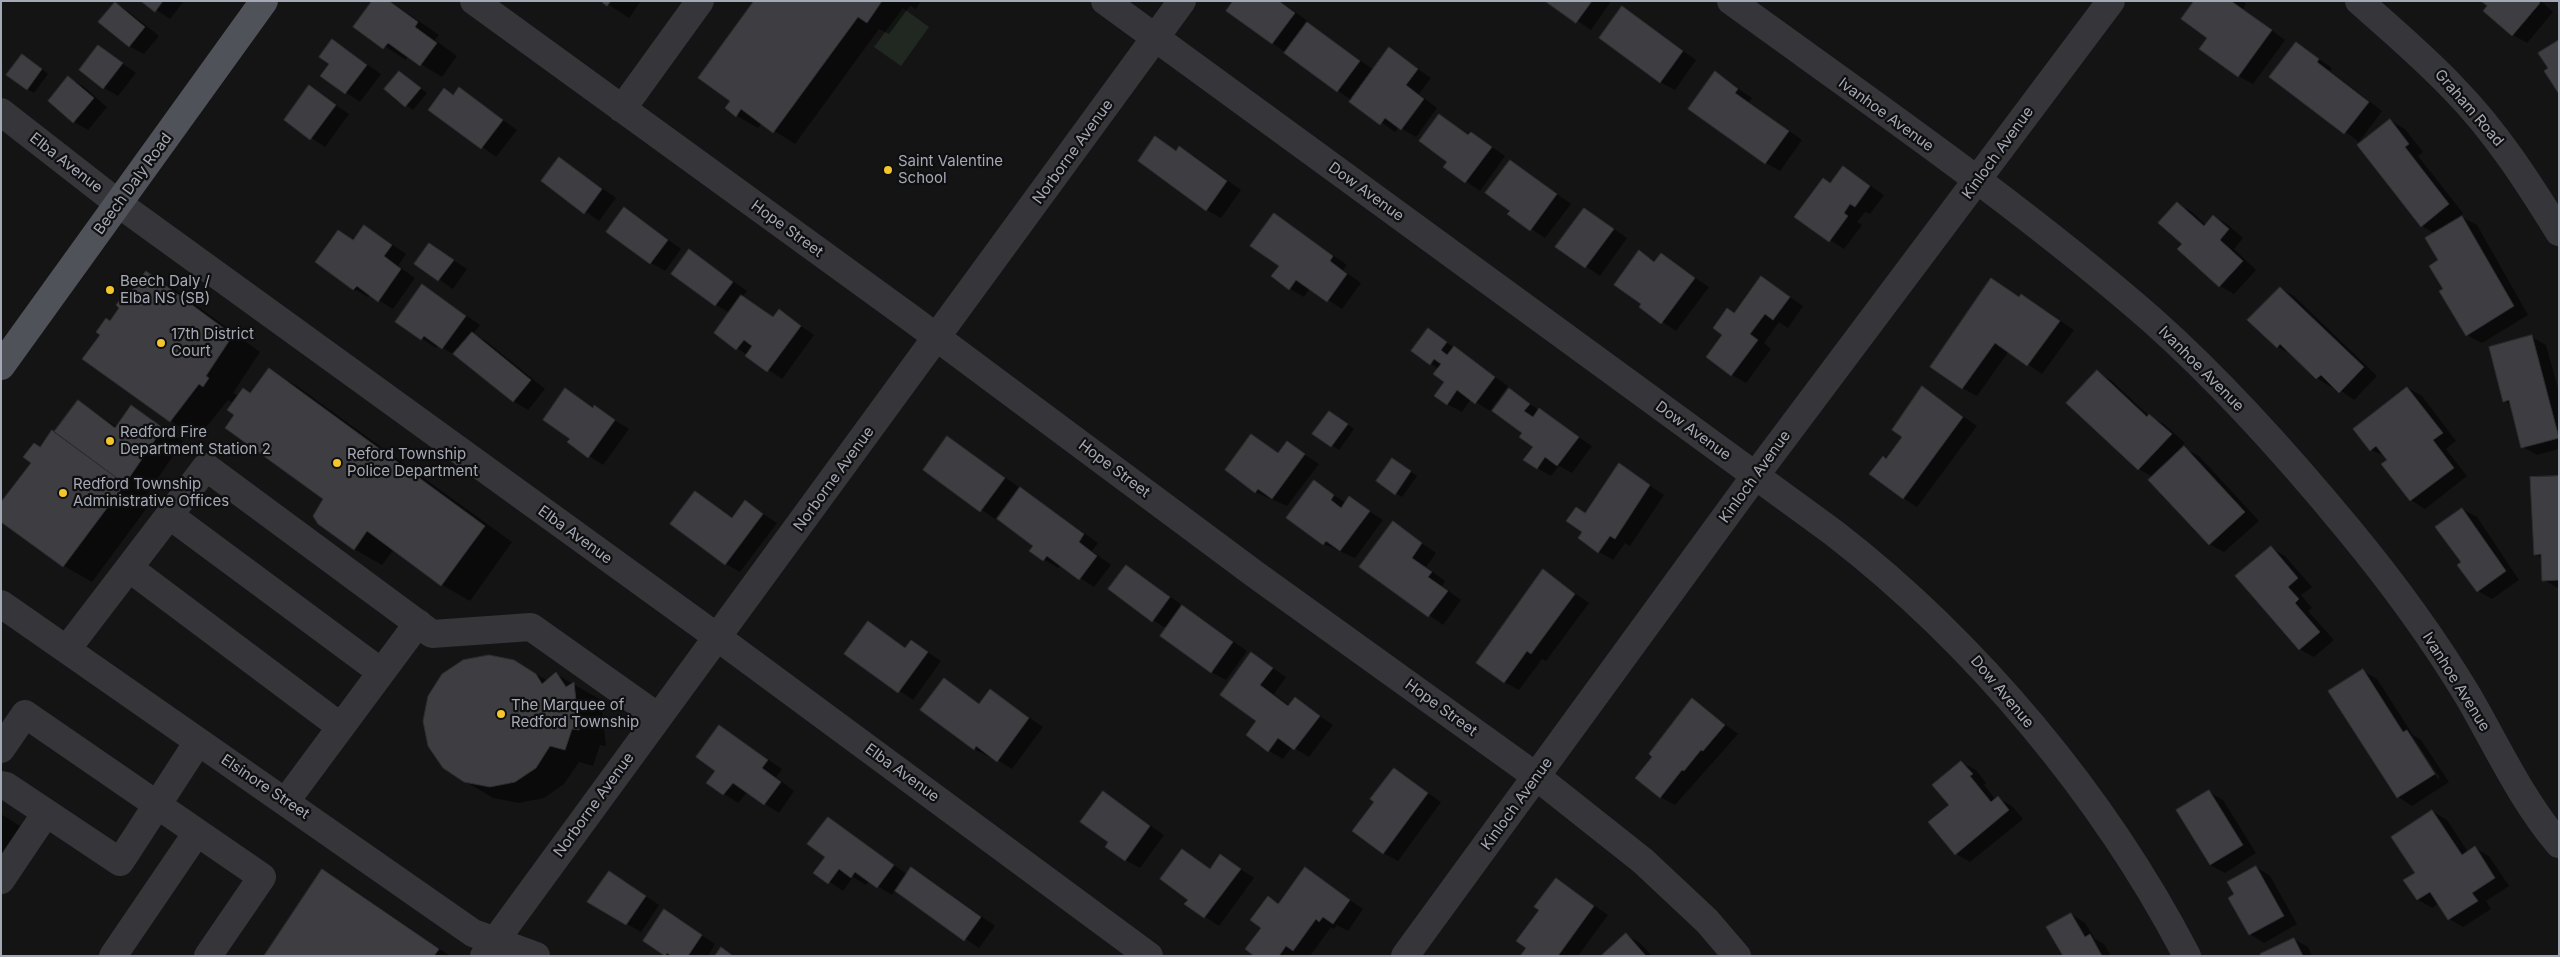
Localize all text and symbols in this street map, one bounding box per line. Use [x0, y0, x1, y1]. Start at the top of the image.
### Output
street label: Graham Road [2431, 66, 2507, 150]
street label: Ivanhoe Avenue [1835, 74, 1937, 156]
street label: Norborne Avenue [1029, 96, 1117, 208]
street label: Kinloch Avenue [1958, 103, 2038, 203]
street label: Elba Avenue [26, 129, 106, 197]
street label: Beech Daly Road [90, 130, 176, 238]
place label: Saint Valentine School [898, 152, 1003, 187]
street label: Dow Avenue [1325, 159, 1407, 225]
marker: Saint Valentine School [882, 164, 894, 176]
street label: Hope Street [747, 197, 827, 261]
place label: Beech Daly / Elba NS (SB) [120, 272, 210, 307]
marker: Beech Daly / Elba NS (SB) [104, 284, 116, 296]
street label: Ivanhoe Avenue [2155, 323, 2247, 415]
place label: 17th District Court [171, 325, 254, 360]
marker: 17th District Court [155, 337, 167, 349]
street label: Dow Avenue [1652, 398, 1734, 464]
place label: Redford Fire Department Station 2 [120, 423, 271, 458]
street label: Norborne Avenue [790, 423, 878, 535]
street label: Kinloch Avenue [1715, 427, 1795, 527]
marker: Redford Fire Department Station 2 [104, 435, 116, 447]
street label: Hope Street [1075, 436, 1153, 502]
place label: Reford Township Police Department [347, 445, 478, 480]
marker: Reford Township Police Department [331, 457, 343, 469]
place label: Redford Township Administrative Offices [73, 475, 229, 510]
marker: Redford Township Administrative Offices [57, 487, 69, 499]
street label: Elba Avenue [534, 502, 616, 568]
street label: Ivanhoe Avenue [2418, 629, 2494, 735]
street label: Dow Avenue [1967, 652, 2037, 732]
street label: Hope Street [1401, 676, 1481, 740]
place label: The Marquee of Redford Township [511, 696, 639, 731]
marker: The Marquee of Redford Township [495, 708, 507, 720]
street label: Elba Avenue [861, 740, 943, 806]
street label: Norborne Avenue [550, 749, 638, 861]
street label: Elsinore Street [217, 751, 313, 823]
street label: Kinloch Avenue [1477, 754, 1557, 854]

